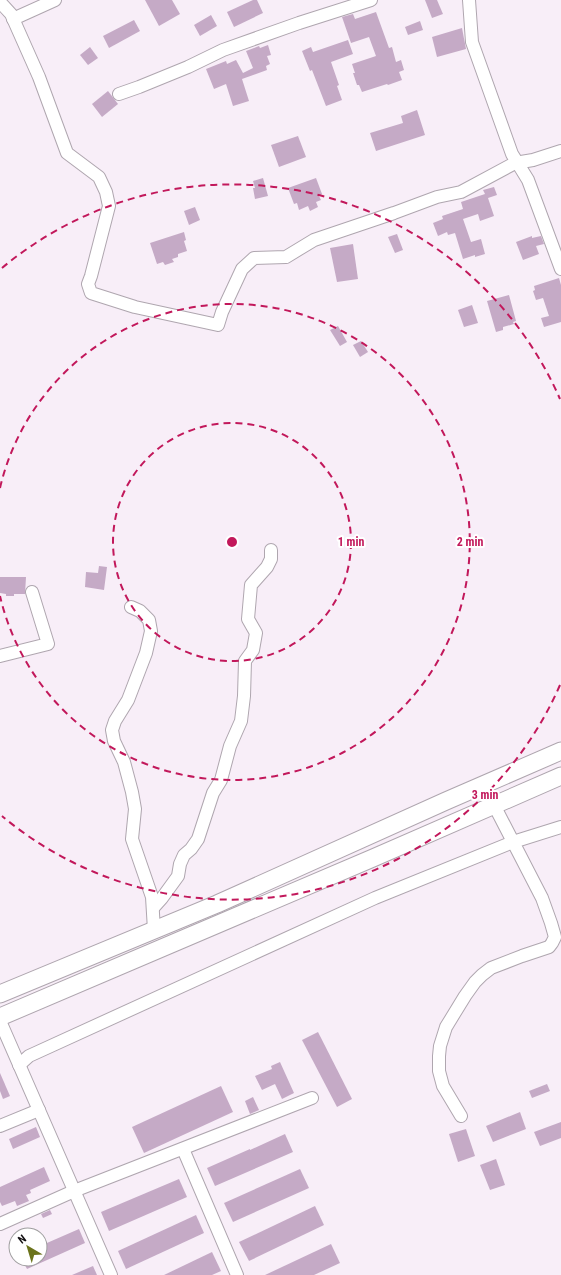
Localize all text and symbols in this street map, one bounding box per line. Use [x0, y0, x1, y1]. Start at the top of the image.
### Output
centre of rings [225, 535, 239, 549]
text: 1 min [338, 535, 364, 549]
text: 2 min [457, 535, 483, 549]
text: 3 min [472, 788, 498, 802]
north arrow [8, 1227, 48, 1267]
text: N [15, 1232, 29, 1247]

